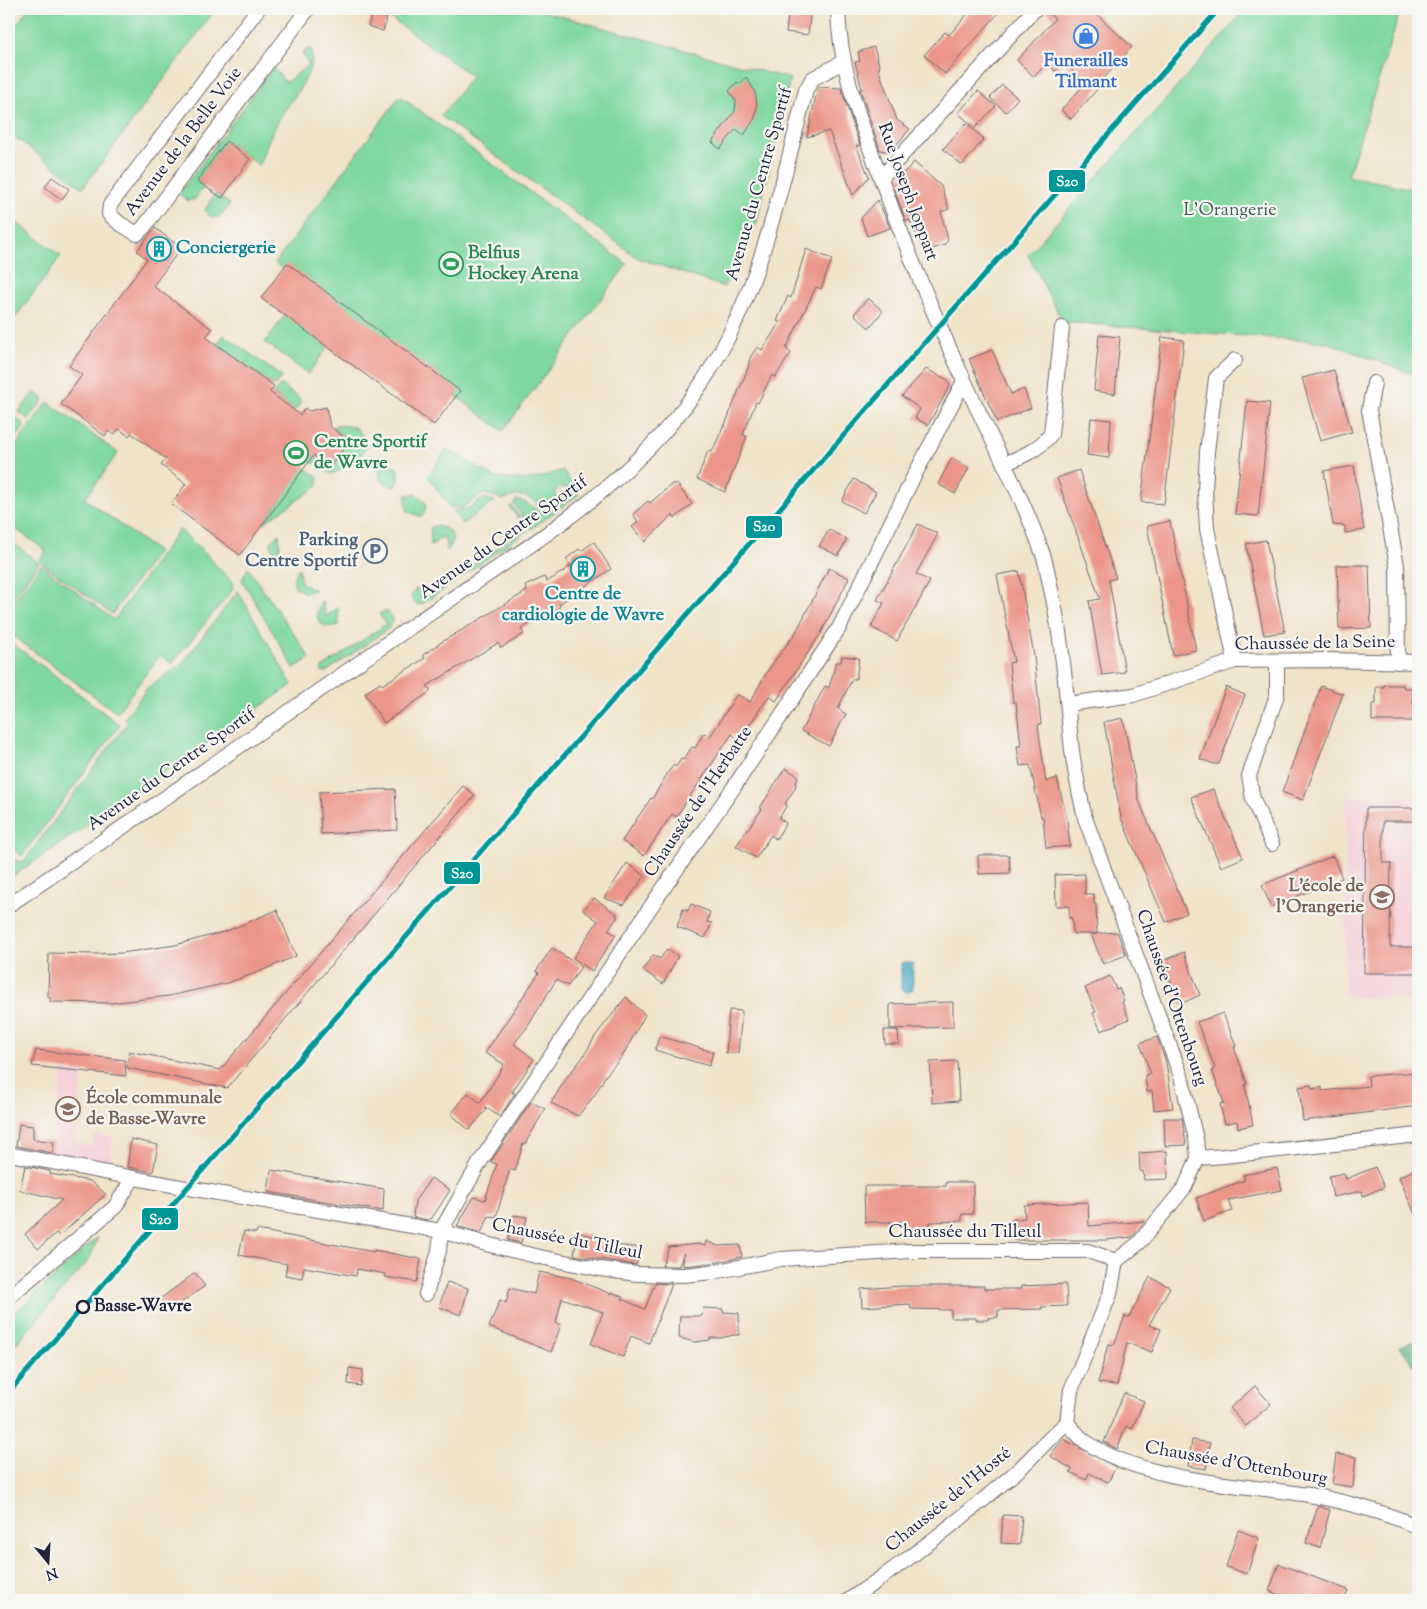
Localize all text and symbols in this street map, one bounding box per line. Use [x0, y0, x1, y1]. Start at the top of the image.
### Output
shop icon: Funerailles Tilmant [1073, 23, 1099, 49]
place label: Funerailles Tilmant [1044, 49, 1128, 96]
street label: Avenue de la Belle Voie [119, 62, 249, 222]
street label: Avenue du Centre Sportif [720, 83, 800, 284]
street label: Rue Joseph Joppart [870, 119, 944, 265]
line badge: S20 [1048, 169, 1086, 193]
text: S20 [1056, 173, 1079, 193]
park label: L'Orangerie [1183, 198, 1277, 224]
building icon: Conciergerie [146, 236, 172, 262]
place label: Conciergerie [176, 236, 276, 262]
place label: Belfius Hockey Arena [468, 241, 580, 288]
sports icon: Belfius Hockey Arena [438, 251, 464, 277]
place label: Centre Sportif de Wavre [314, 430, 429, 477]
sports icon: Centre Sportif de Wavre [283, 440, 309, 466]
street label: Avenue du Centre Sportif [414, 469, 594, 606]
line badge: S20 [745, 515, 783, 539]
text: S20 [753, 518, 776, 538]
place label: Parking Centre Sportif [245, 528, 360, 575]
parking icon: Parking Centre Sportif [362, 538, 388, 564]
building icon: Centre de cardiologie de Wavre [570, 556, 596, 582]
place label: Centre de cardiologie de Wavre [502, 582, 665, 629]
street label: Chaussée de la Seine [1234, 630, 1396, 658]
street label: Avenue du Centre Sportif [82, 701, 262, 838]
street label: Chaussée de l'Herbatte [638, 721, 760, 883]
line badge: S20 [443, 861, 481, 885]
text: S20 [451, 865, 474, 885]
place label: L'école de l'Orangerie [1276, 874, 1365, 921]
school or university icon: L'école de l'Orangerie [1369, 884, 1395, 910]
street label: Chaussée d'Ottenbourg [1129, 906, 1213, 1090]
place label: École communale de Basse-Wavre [86, 1085, 223, 1133]
school or university icon: École communale de Basse-Wavre [55, 1096, 81, 1122]
line badge: S20 [141, 1207, 179, 1231]
text: S20 [149, 1211, 172, 1231]
street label: Chaussée du Tilleul [489, 1213, 645, 1267]
street label: Chaussée du Tilleul [889, 1220, 1041, 1246]
place label: Basse-Wavre [94, 1294, 192, 1320]
marker: Basse-Wavre [76, 1300, 90, 1314]
street label: Chaussée d'Ottenbourg [1143, 1435, 1330, 1493]
street label: Chaussée de l'Hosté [880, 1441, 1018, 1559]
north arrow [22, 1536, 72, 1586]
text: N [43, 1561, 60, 1584]

